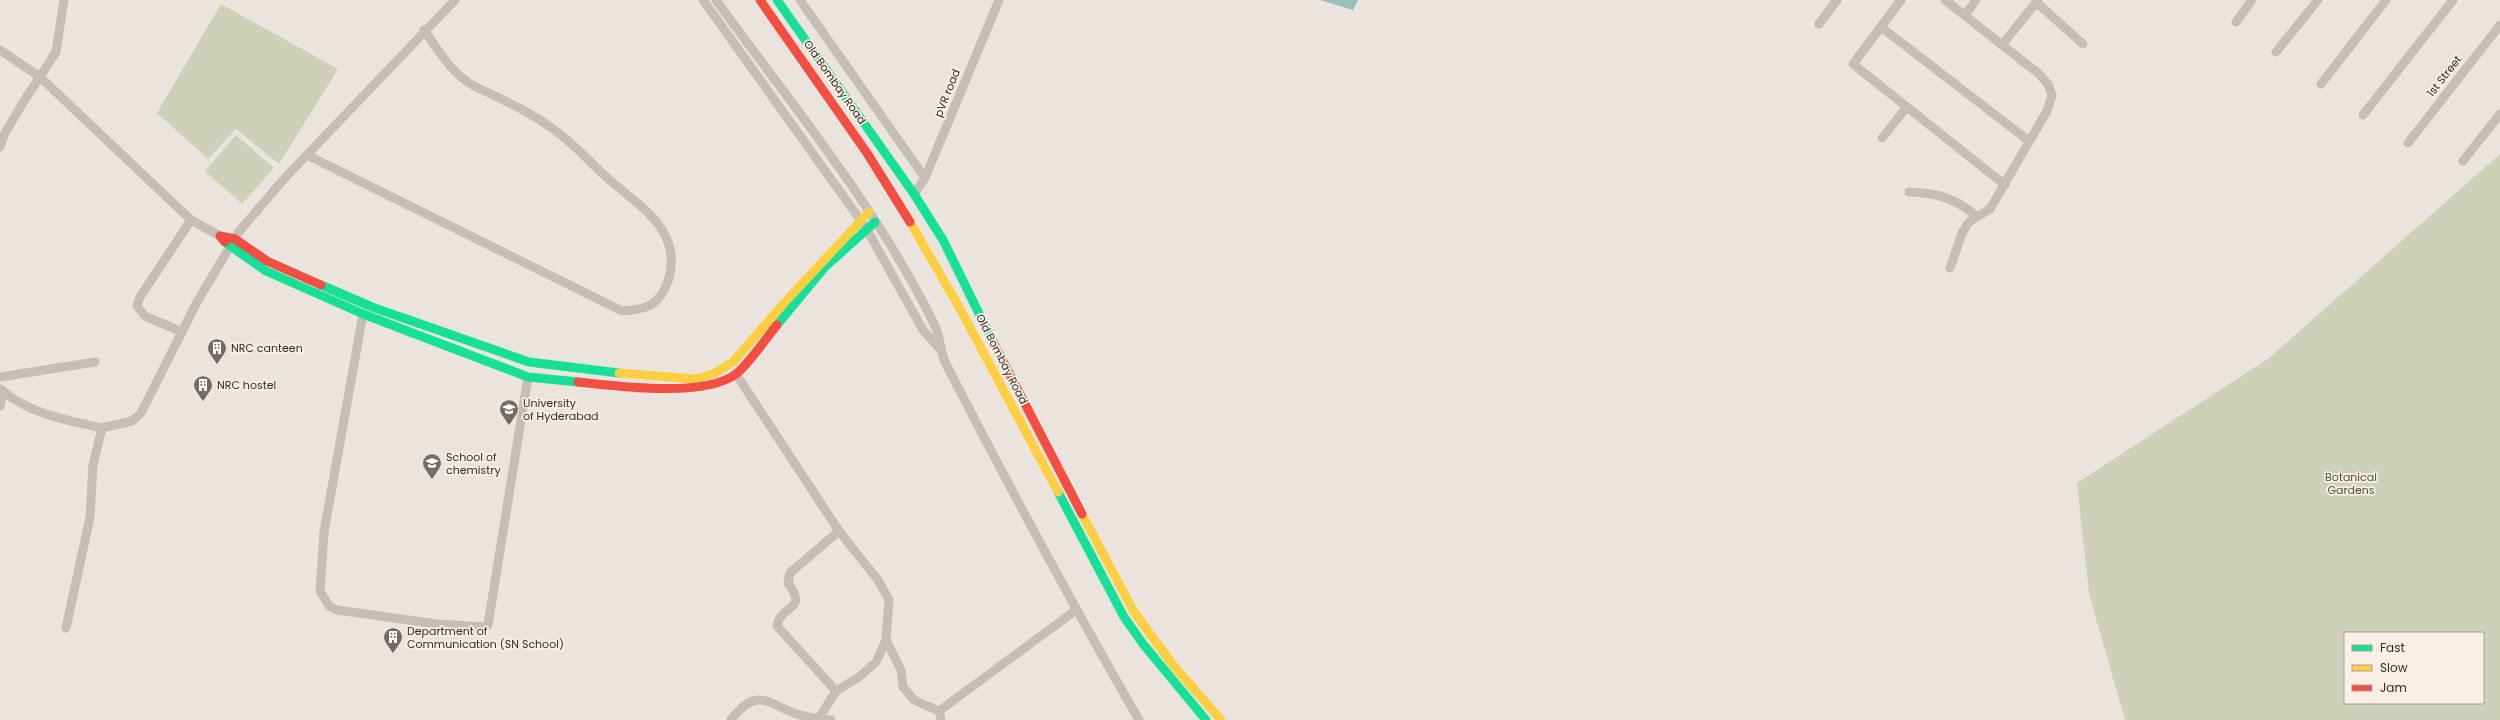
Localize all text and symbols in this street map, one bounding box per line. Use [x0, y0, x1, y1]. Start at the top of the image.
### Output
street label: Old Bombay Road [800, 37, 870, 127]
street label: 1st Street [2423, 52, 2465, 100]
street label: pVR road [930, 67, 964, 119]
street label: Old Bombay Road [972, 311, 1032, 407]
building icon: NRC canteen [206, 337, 228, 365]
place label: NRC canteen [231, 340, 303, 356]
building icon: NRC hostel [192, 374, 214, 402]
place label: NRC hostel [217, 377, 276, 393]
place label: University of Hyderabad [523, 395, 599, 424]
school or university icon: University of Hyderabad [498, 398, 520, 426]
place label: School of chemistry [446, 449, 501, 478]
school or university icon: School of chemistry [421, 452, 443, 480]
park label: Botanical Gardens [2325, 469, 2377, 498]
place label: Department of Communication (SN School) [407, 623, 564, 652]
building icon: Department of Communication (SN School) [382, 626, 404, 654]
legend [2344, 632, 2484, 704]
text: Fast [2380, 639, 2405, 656]
text: Slow [2380, 659, 2408, 676]
text: Jam [2380, 679, 2407, 696]

